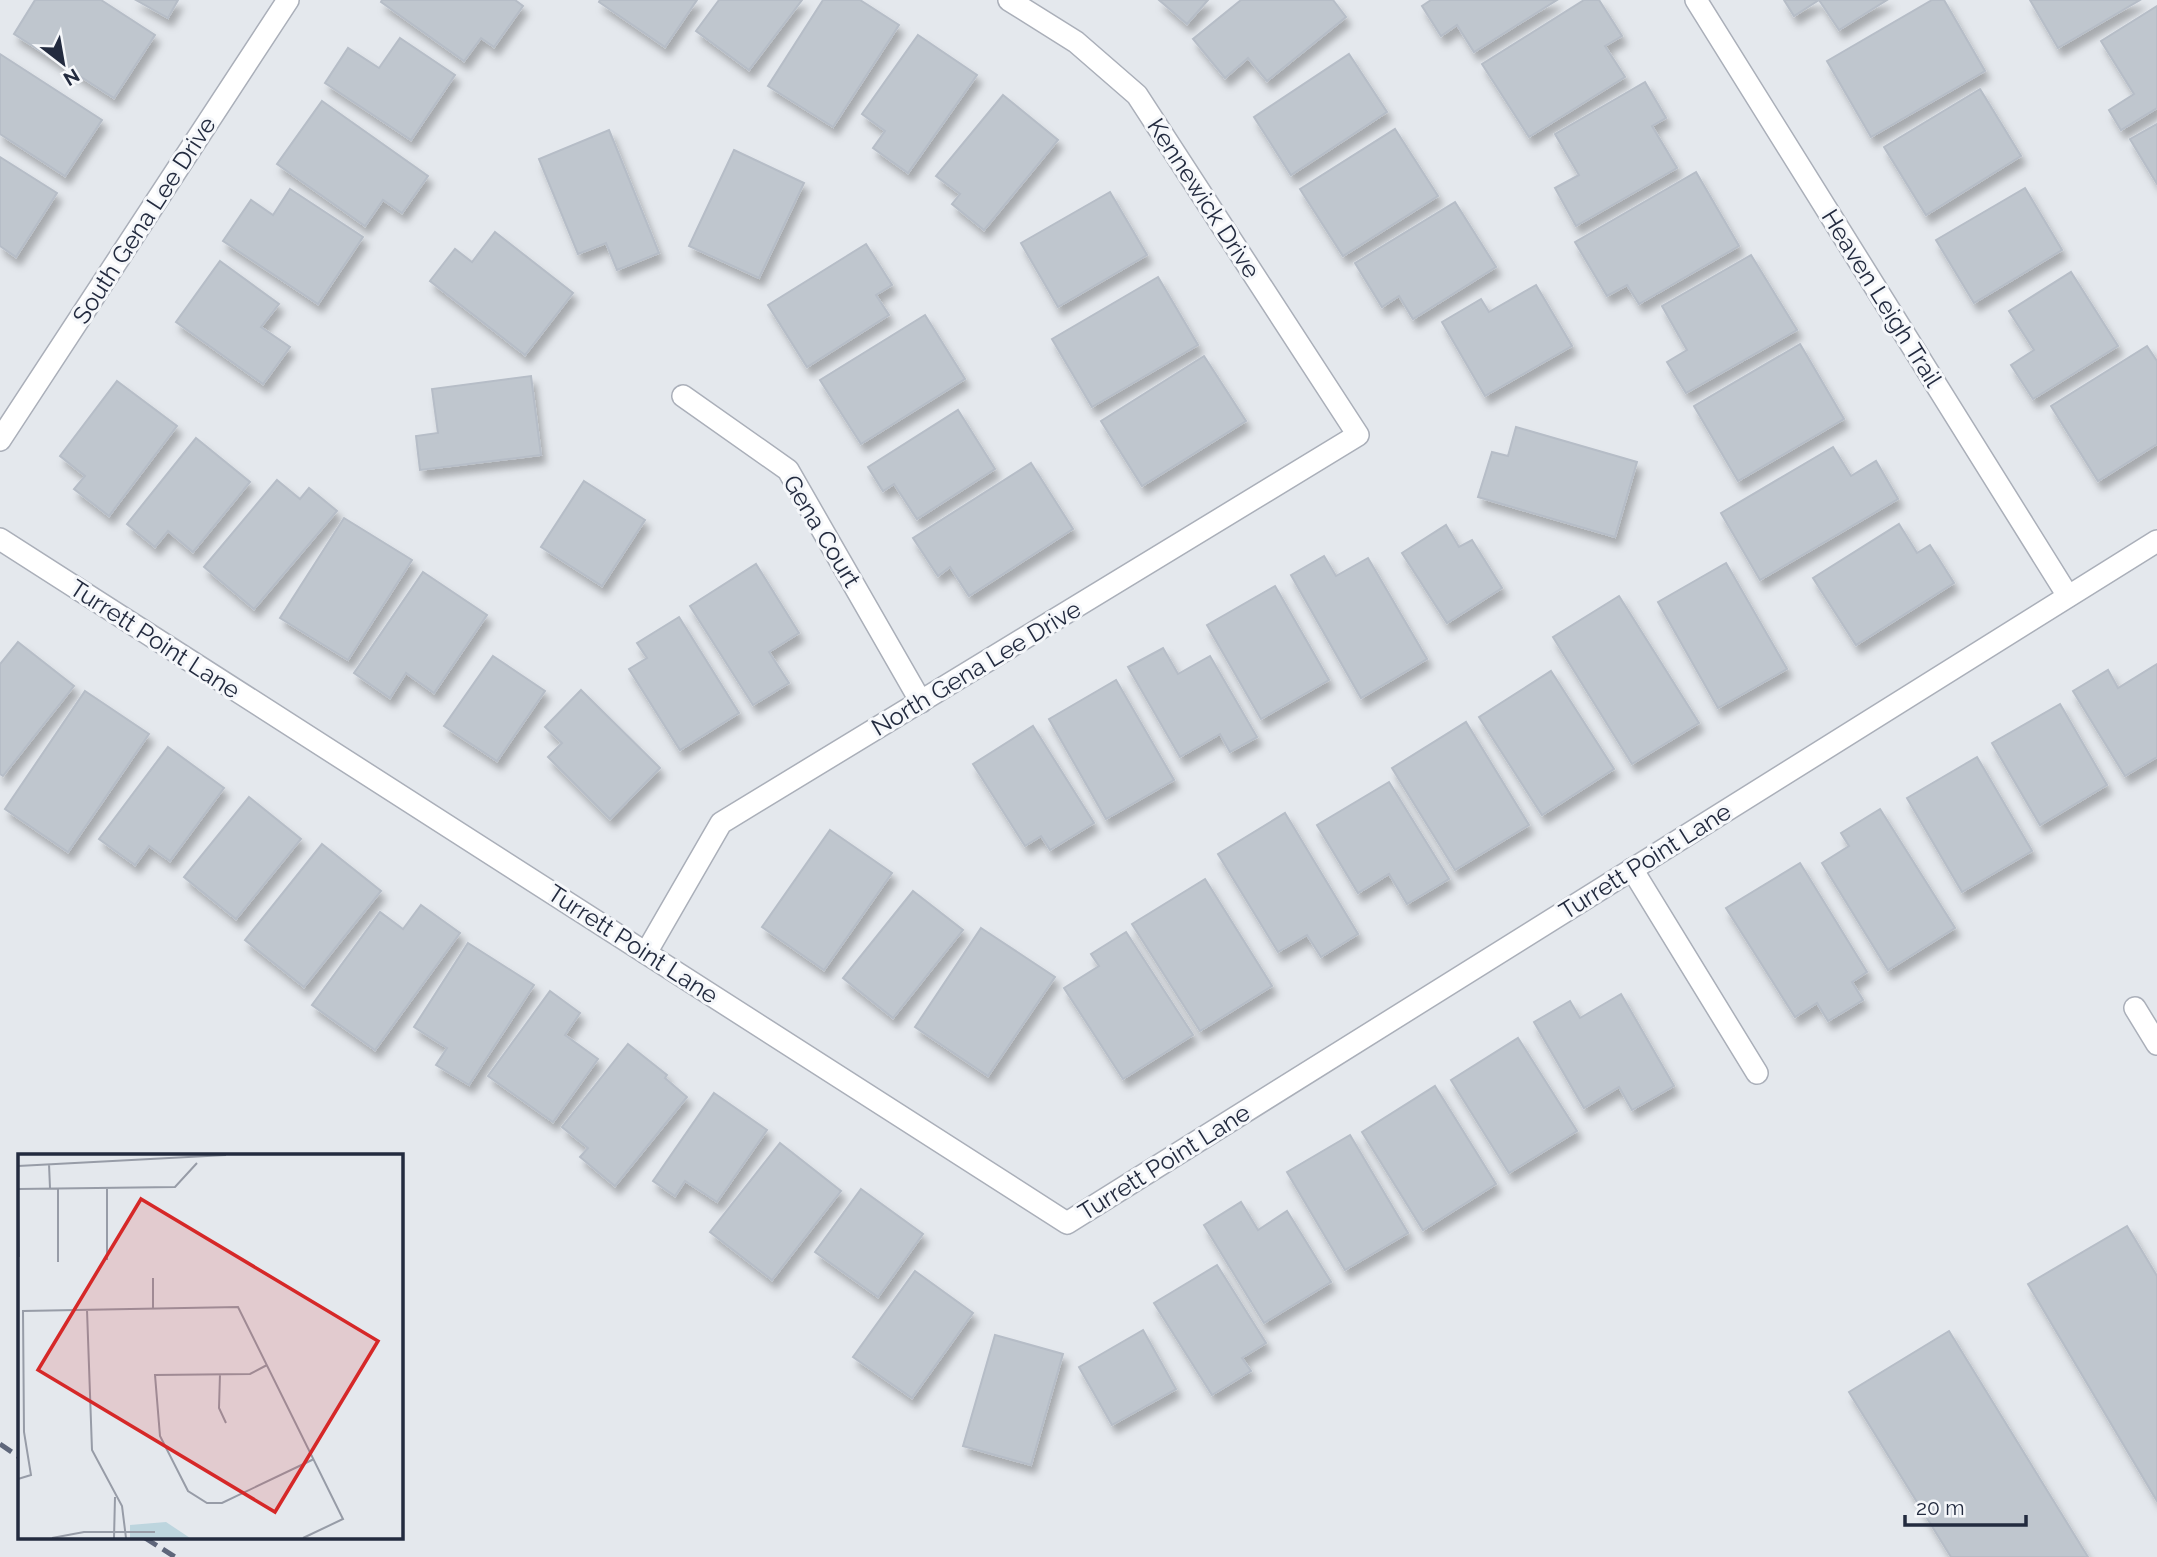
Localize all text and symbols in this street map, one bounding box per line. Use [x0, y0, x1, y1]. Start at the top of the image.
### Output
north arrow [28, 28, 98, 98]
text: N [60, 64, 84, 91]
street label: South Gena Lee Drive [66, 111, 222, 329]
street label: Kennewick Drive [1142, 113, 1266, 283]
street label: Heaven Leigh Trail [1816, 204, 1949, 393]
street label: Gena Court [777, 470, 867, 592]
street label: Turrett Point Lane [65, 573, 245, 705]
street label: North Gena Lee Drive [866, 594, 1086, 742]
street label: Turrett Point Lane [1554, 797, 1736, 925]
street label: Turrett Point Lane [543, 878, 723, 1010]
street label: Turrett Point Lane [1073, 1098, 1255, 1226]
inset map [18, 1154, 402, 1540]
scale bar [1905, 1484, 2026, 1528]
text: 20 m [1916, 1495, 1964, 1520]

